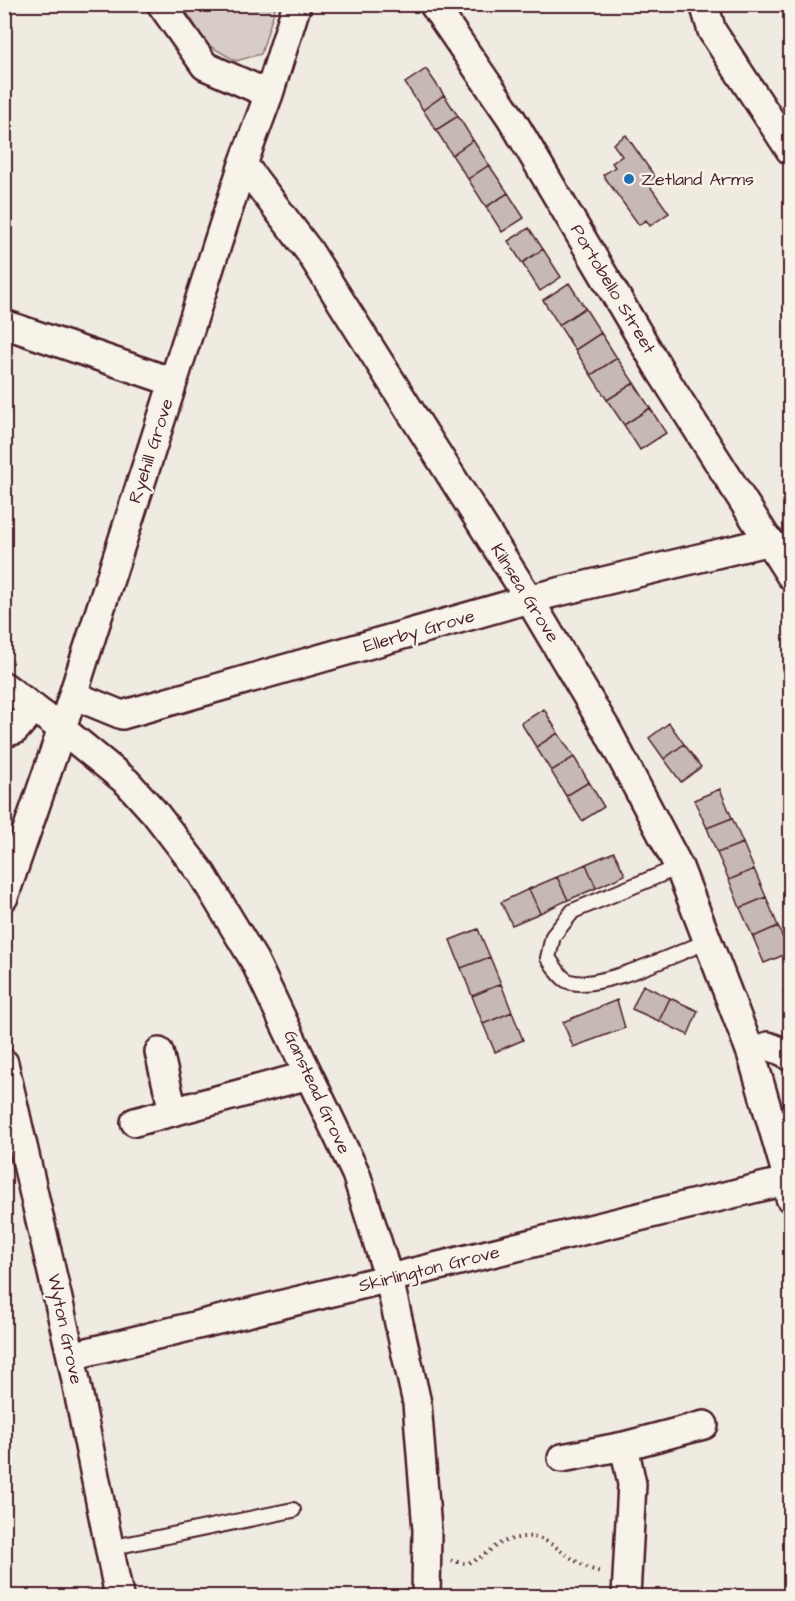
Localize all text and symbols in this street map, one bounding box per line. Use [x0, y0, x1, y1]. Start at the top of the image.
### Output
place label: Zetland Arms [641, 167, 754, 192]
marker: Zetland Arms [622, 172, 636, 186]
street label: Portobello Street [564, 219, 662, 359]
street label: Ryehill Grove [122, 395, 181, 507]
street label: Kilnsea Grove [485, 539, 565, 647]
street label: Ellerby Grove [360, 603, 478, 660]
street label: Ganstead Grove [277, 1026, 357, 1158]
street label: Skirlington Grove [356, 1239, 503, 1300]
street label: Wyton Grove [40, 1272, 89, 1387]

